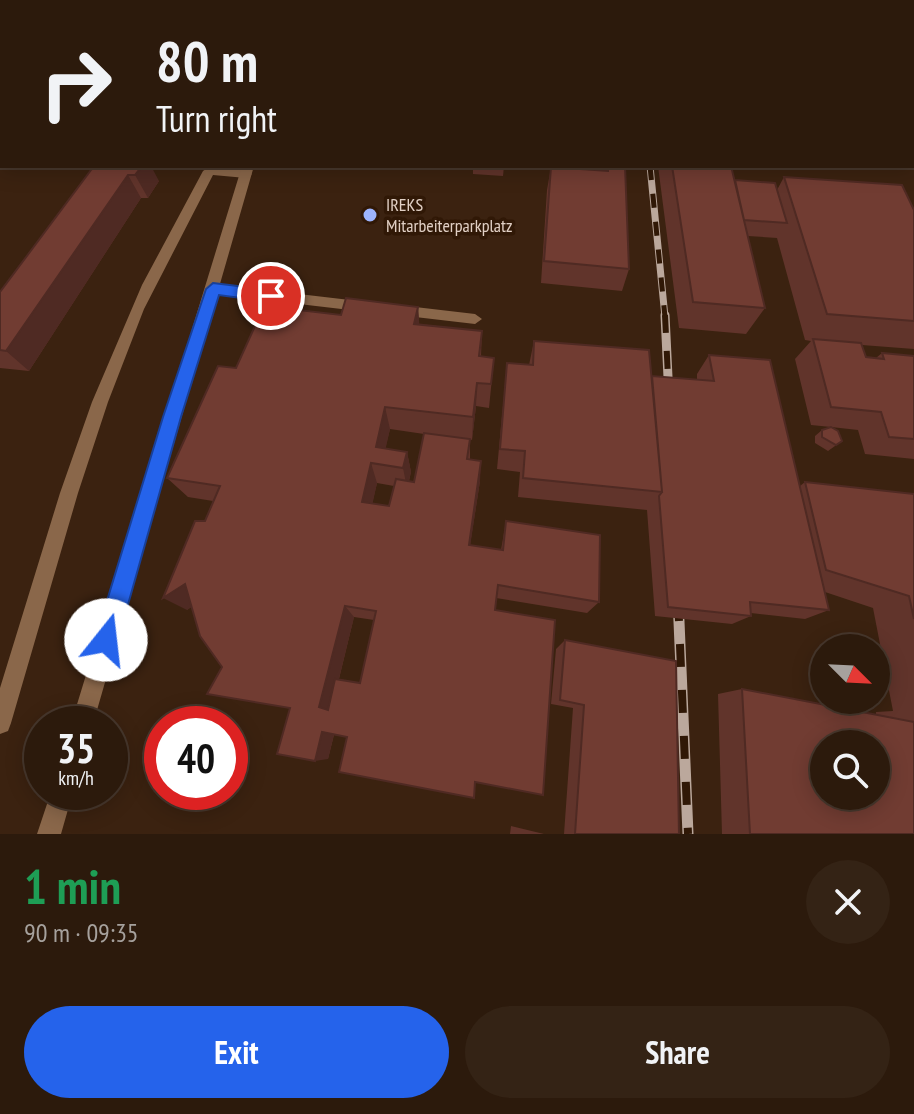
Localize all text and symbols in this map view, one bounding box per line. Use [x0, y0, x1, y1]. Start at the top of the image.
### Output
text: 80 m [156, 25, 258, 97]
icon: right [24, 32, 128, 136]
text: Turn right [156, 95, 277, 142]
place label: IREKS Mitarbeiterparkplatz [386, 193, 512, 237]
marker: IREKS Mitarbeiterparkplatz [361, 206, 379, 224]
pin [237, 262, 305, 330]
icon: arrive [249, 274, 293, 318]
position arrow [64, 598, 148, 682]
north arrow [810, 634, 890, 714]
map controls [810, 634, 890, 810]
speed limit sign: 40 [144, 706, 248, 810]
text: 35 [57, 722, 95, 774]
button: search [810, 730, 890, 810]
text: km/h [58, 765, 94, 791]
text: 1 min [24, 855, 121, 917]
button: close [806, 860, 890, 944]
text: 90 m · 09:35 [24, 916, 139, 949]
button: Exit [24, 1006, 449, 1098]
button: Share [465, 1006, 890, 1098]

